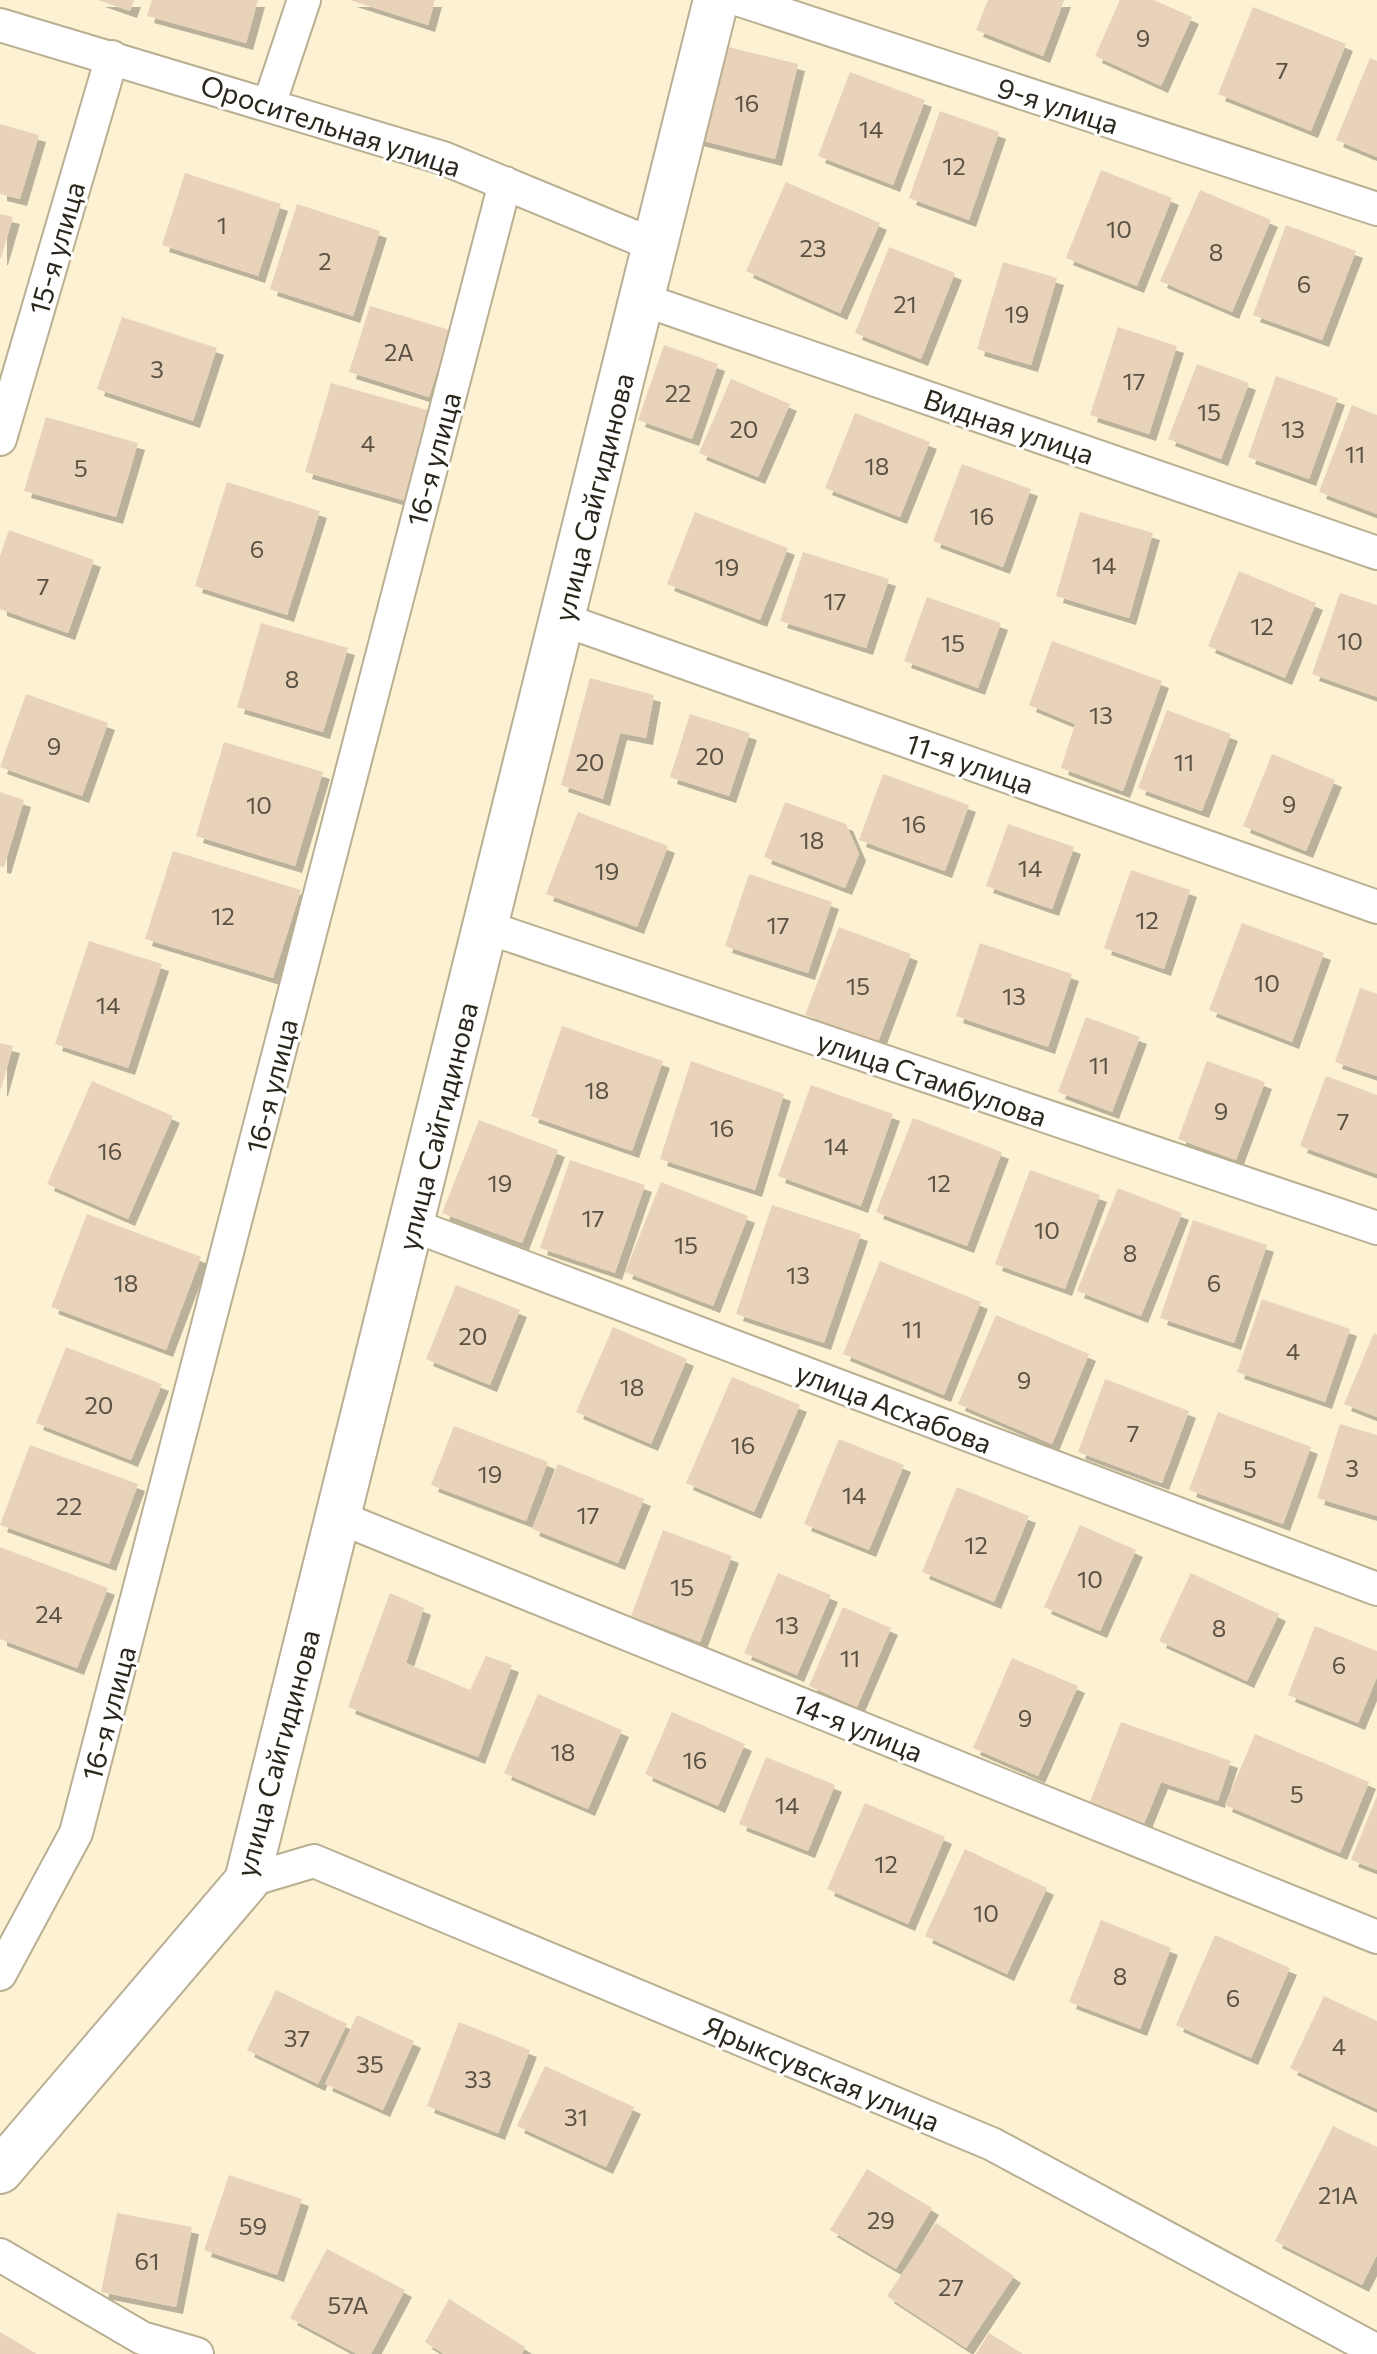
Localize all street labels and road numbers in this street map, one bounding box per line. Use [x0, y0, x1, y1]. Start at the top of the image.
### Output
street label: Оросительная улица [197, 67, 465, 183]
street label: 9-я улица [993, 69, 1123, 141]
street label: 15-я улица [21, 178, 91, 318]
street label: улица Сайгидинова [546, 369, 640, 625]
street label: Видная улица [919, 381, 1099, 471]
street label: 16-я улица [399, 388, 467, 530]
street label: 11-я улица [902, 725, 1038, 801]
street label: улица Сайгидинова [390, 998, 484, 1254]
street label: 16-я улица [238, 1015, 304, 1157]
street label: улица Стамбулова [813, 1023, 1051, 1133]
street label: улица Асхабова [791, 1354, 997, 1460]
street label: улица Сайгидинова [228, 1626, 326, 1880]
street label: 16-я улица [74, 1642, 142, 1784]
street label: 14-я улица [788, 1686, 928, 1768]
street label: Ярыксувская улица [699, 2008, 945, 2138]

